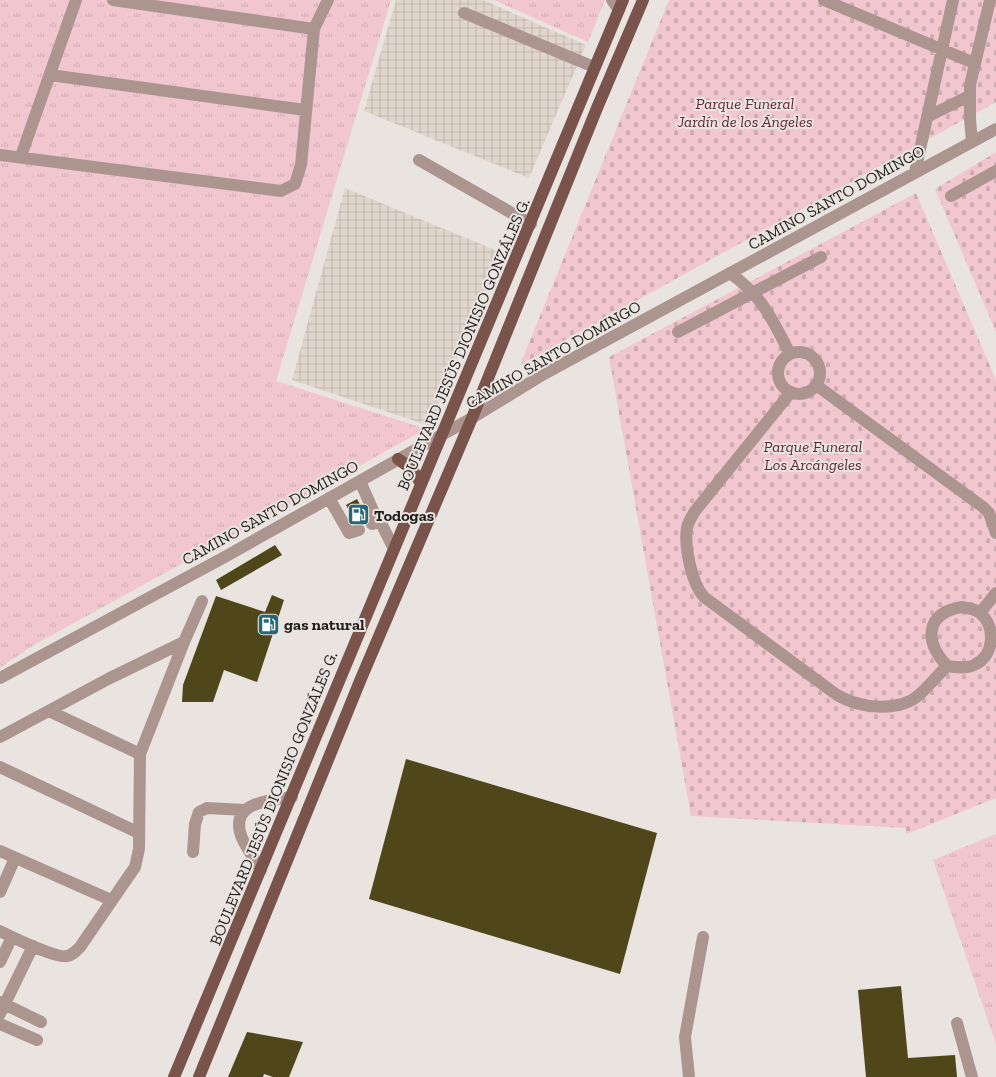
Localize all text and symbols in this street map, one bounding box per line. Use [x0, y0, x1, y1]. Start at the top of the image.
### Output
park label: Parque Funeral Jardín de los Ángeles [676, 94, 813, 131]
street label: CAMINO SANTO DOMINGO [745, 141, 928, 254]
street label: BOULEVARD JESÚS DIONISIO GONZÁLES G. [393, 195, 534, 493]
street label: CAMINO SANTO DOMINGO [462, 296, 644, 412]
park label: Parque Funeral Los Arcángeles [764, 437, 863, 474]
street label: CAMINO SANTO DOMINGO [179, 456, 362, 569]
fuel station icon: Todogas [345, 502, 371, 528]
place label: Todogas [374, 506, 434, 525]
fuel station icon: gas natural [256, 611, 282, 637]
place label: gas natural [284, 615, 365, 634]
street label: BOULEVARD JESÚS DIONISIO GONZÁLES G. [206, 648, 341, 948]

